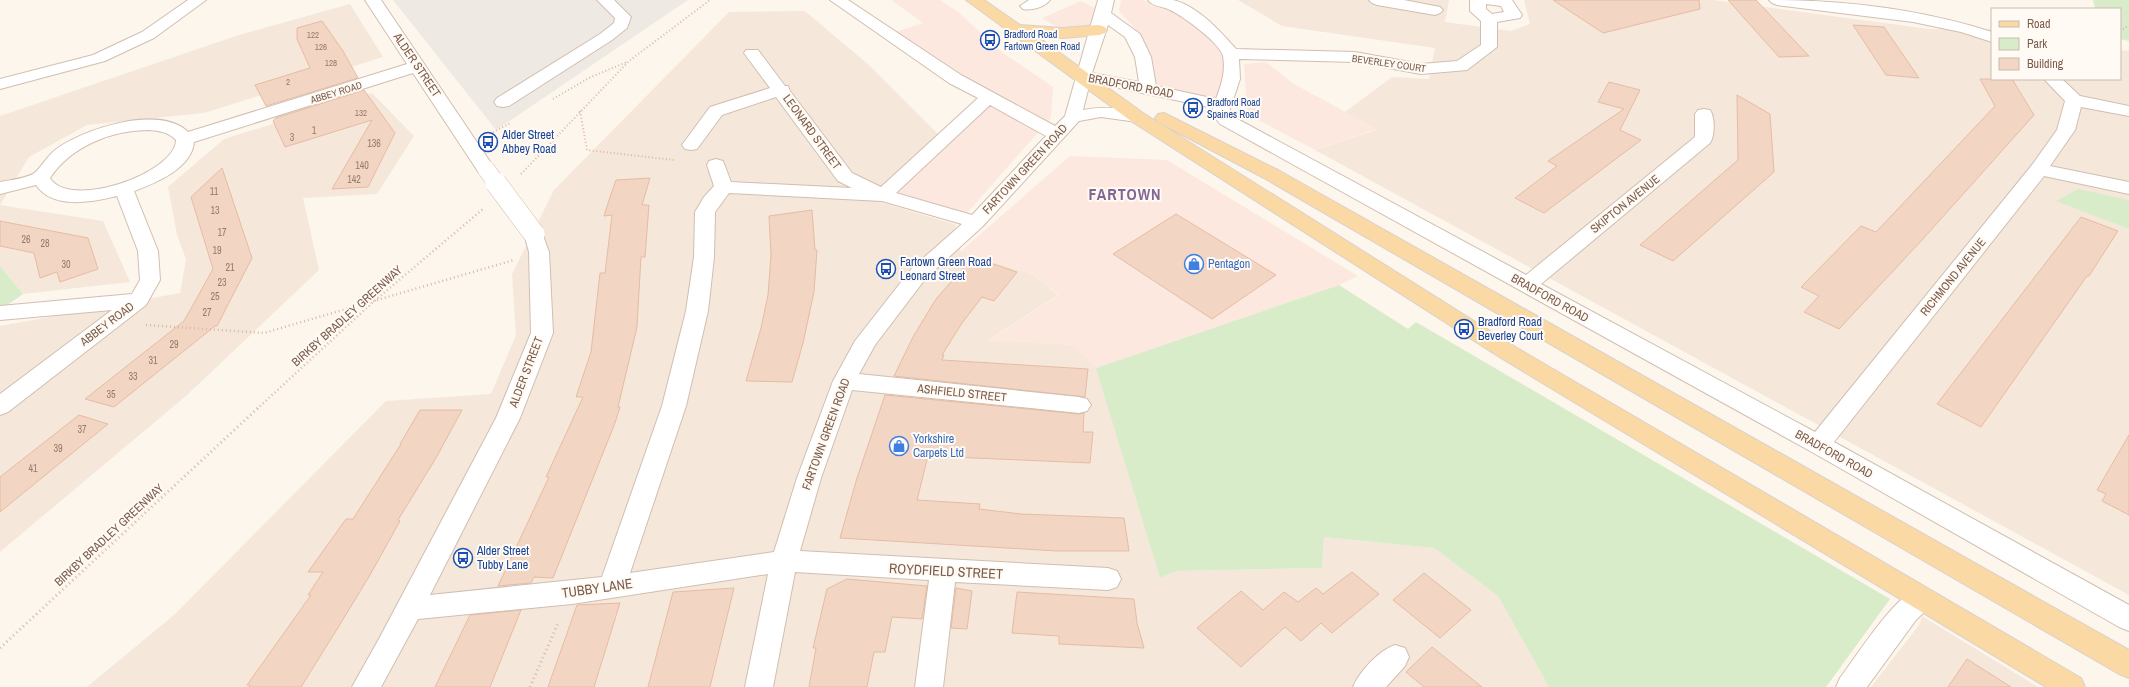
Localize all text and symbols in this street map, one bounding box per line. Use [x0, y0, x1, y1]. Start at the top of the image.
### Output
legend [1991, 8, 2121, 80]
text: Road [2027, 16, 2051, 32]
place label: Bradford Road Fartown Green Road [1004, 28, 1080, 53]
house number: 122 [307, 29, 319, 41]
street label: ALDER STREET [389, 29, 444, 100]
bus stop icon: Bradford Road Fartown Green Road [979, 29, 1001, 51]
text: Park [2027, 36, 2047, 52]
house number: 126 [315, 41, 327, 53]
street label: BEVERLEY COURT [1351, 52, 1427, 75]
text: Building [2027, 56, 2064, 72]
house number: 128 [325, 57, 337, 69]
street label: BRADFORD ROAD [1087, 70, 1175, 102]
house number: 2 [286, 76, 290, 88]
street label: ABBEY ROAD [308, 78, 364, 107]
street label: LEONARD STREET [779, 91, 845, 173]
place label: Bradford Road Spaines Road [1207, 96, 1260, 121]
bus stop icon: Bradford Road Spaines Road [1182, 97, 1204, 119]
house number: 132 [355, 107, 367, 119]
street label: FARTOWN GREEN ROAD [979, 120, 1071, 218]
house number: 1 [312, 124, 317, 137]
place label: Alder Street Abbey Road [501, 127, 556, 157]
house number: 3 [290, 131, 295, 144]
bus stop icon: Alder Street Abbey Road [477, 131, 499, 153]
house number: 136 [367, 137, 381, 150]
house number: 140 [355, 159, 369, 172]
street label: SKIPTON AVENUE [1587, 171, 1663, 237]
house number: 142 [347, 173, 361, 186]
district label: FARTOWN [1088, 183, 1162, 205]
house number: 11 [210, 185, 219, 198]
house number: 13 [210, 204, 220, 217]
house number: 17 [217, 226, 227, 239]
house number: 26 [21, 233, 31, 246]
street label: RICHMOND AVENUE [1917, 235, 1989, 319]
house number: 28 [40, 237, 50, 250]
house number: 19 [212, 244, 222, 257]
shop icon: Pentagon [1183, 253, 1205, 275]
place label: Fartown Green Road Leonard Street [900, 254, 991, 284]
place label: Pentagon [1208, 256, 1250, 272]
house number: 30 [61, 258, 71, 271]
bus stop icon: Fartown Green Road Leonard Street [875, 258, 897, 280]
house number: 21 [225, 261, 235, 274]
street label: BIRKBY BRADLEY GREENWAY [288, 262, 406, 370]
street label: BRADFORD ROAD [1508, 270, 1592, 326]
house number: 23 [217, 276, 227, 289]
house number: 25 [210, 290, 220, 303]
street label: ABBEY ROAD [76, 298, 137, 350]
house number: 27 [202, 306, 212, 319]
place label: Bradford Road Beverley Court [1478, 314, 1543, 344]
bus stop icon: Bradford Road Beverley Court [1453, 318, 1475, 340]
street label: ALDER STREET [505, 334, 547, 411]
house number: 29 [169, 338, 179, 351]
house number: 31 [148, 354, 158, 367]
house number: 33 [128, 370, 138, 383]
street label: FARTOWN GREEN ROAD [798, 376, 854, 492]
street label: ASHFIELD STREET [916, 380, 1007, 406]
house number: 35 [106, 388, 116, 401]
house number: 37 [77, 423, 87, 436]
street label: BRADFORD ROAD [1792, 426, 1876, 482]
place label: Yorkshire Carpets Ltd [913, 431, 964, 461]
shop icon: Yorkshire Carpets Ltd [888, 435, 910, 457]
house number: 39 [53, 442, 63, 455]
house number: 41 [28, 462, 38, 475]
street label: BIRKBY BRADLEY GREENWAY [51, 480, 167, 590]
place label: Alder Street Tubby Lane [476, 543, 529, 573]
bus stop icon: Alder Street Tubby Lane [452, 547, 474, 569]
street label: ROYDFIELD STREET [889, 559, 1003, 583]
street label: TUBBY LANE [560, 574, 634, 602]

